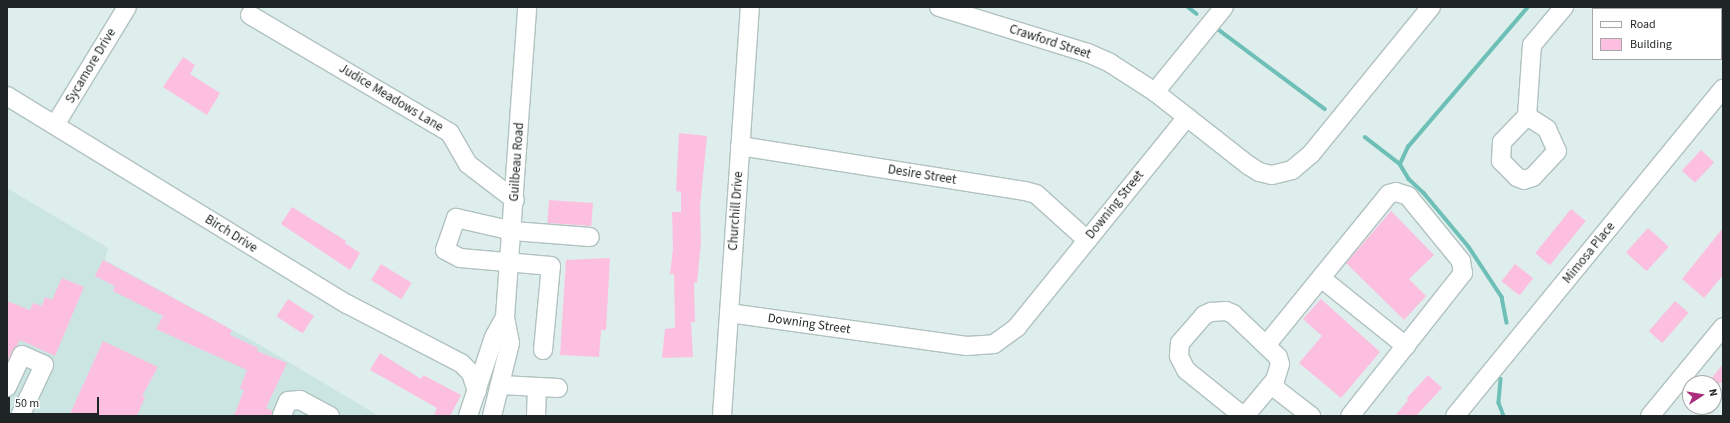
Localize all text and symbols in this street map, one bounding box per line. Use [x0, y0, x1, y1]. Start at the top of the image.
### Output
legend [1592, 8, 1722, 60]
text: Road [1630, 16, 1656, 33]
street label: Crawford Street [1007, 21, 1093, 63]
street label: Sycamore Drive [62, 26, 120, 106]
text: Building [1630, 36, 1672, 53]
street label: Judice Meadows Lane [336, 61, 446, 135]
street label: Guilbeau Road [506, 122, 528, 202]
street label: Desire Street [887, 162, 957, 188]
street label: Downing Street [1083, 168, 1147, 242]
street label: Churchill Drive [725, 171, 747, 251]
street label: Birch Drive [202, 212, 260, 256]
street label: Mimosa Place [1560, 219, 1618, 287]
street label: Downing Street [767, 310, 851, 338]
north arrow [1682, 375, 1722, 415]
text: N [1705, 387, 1721, 398]
scale bar [10, 389, 101, 415]
text: 50 m [15, 395, 39, 412]

